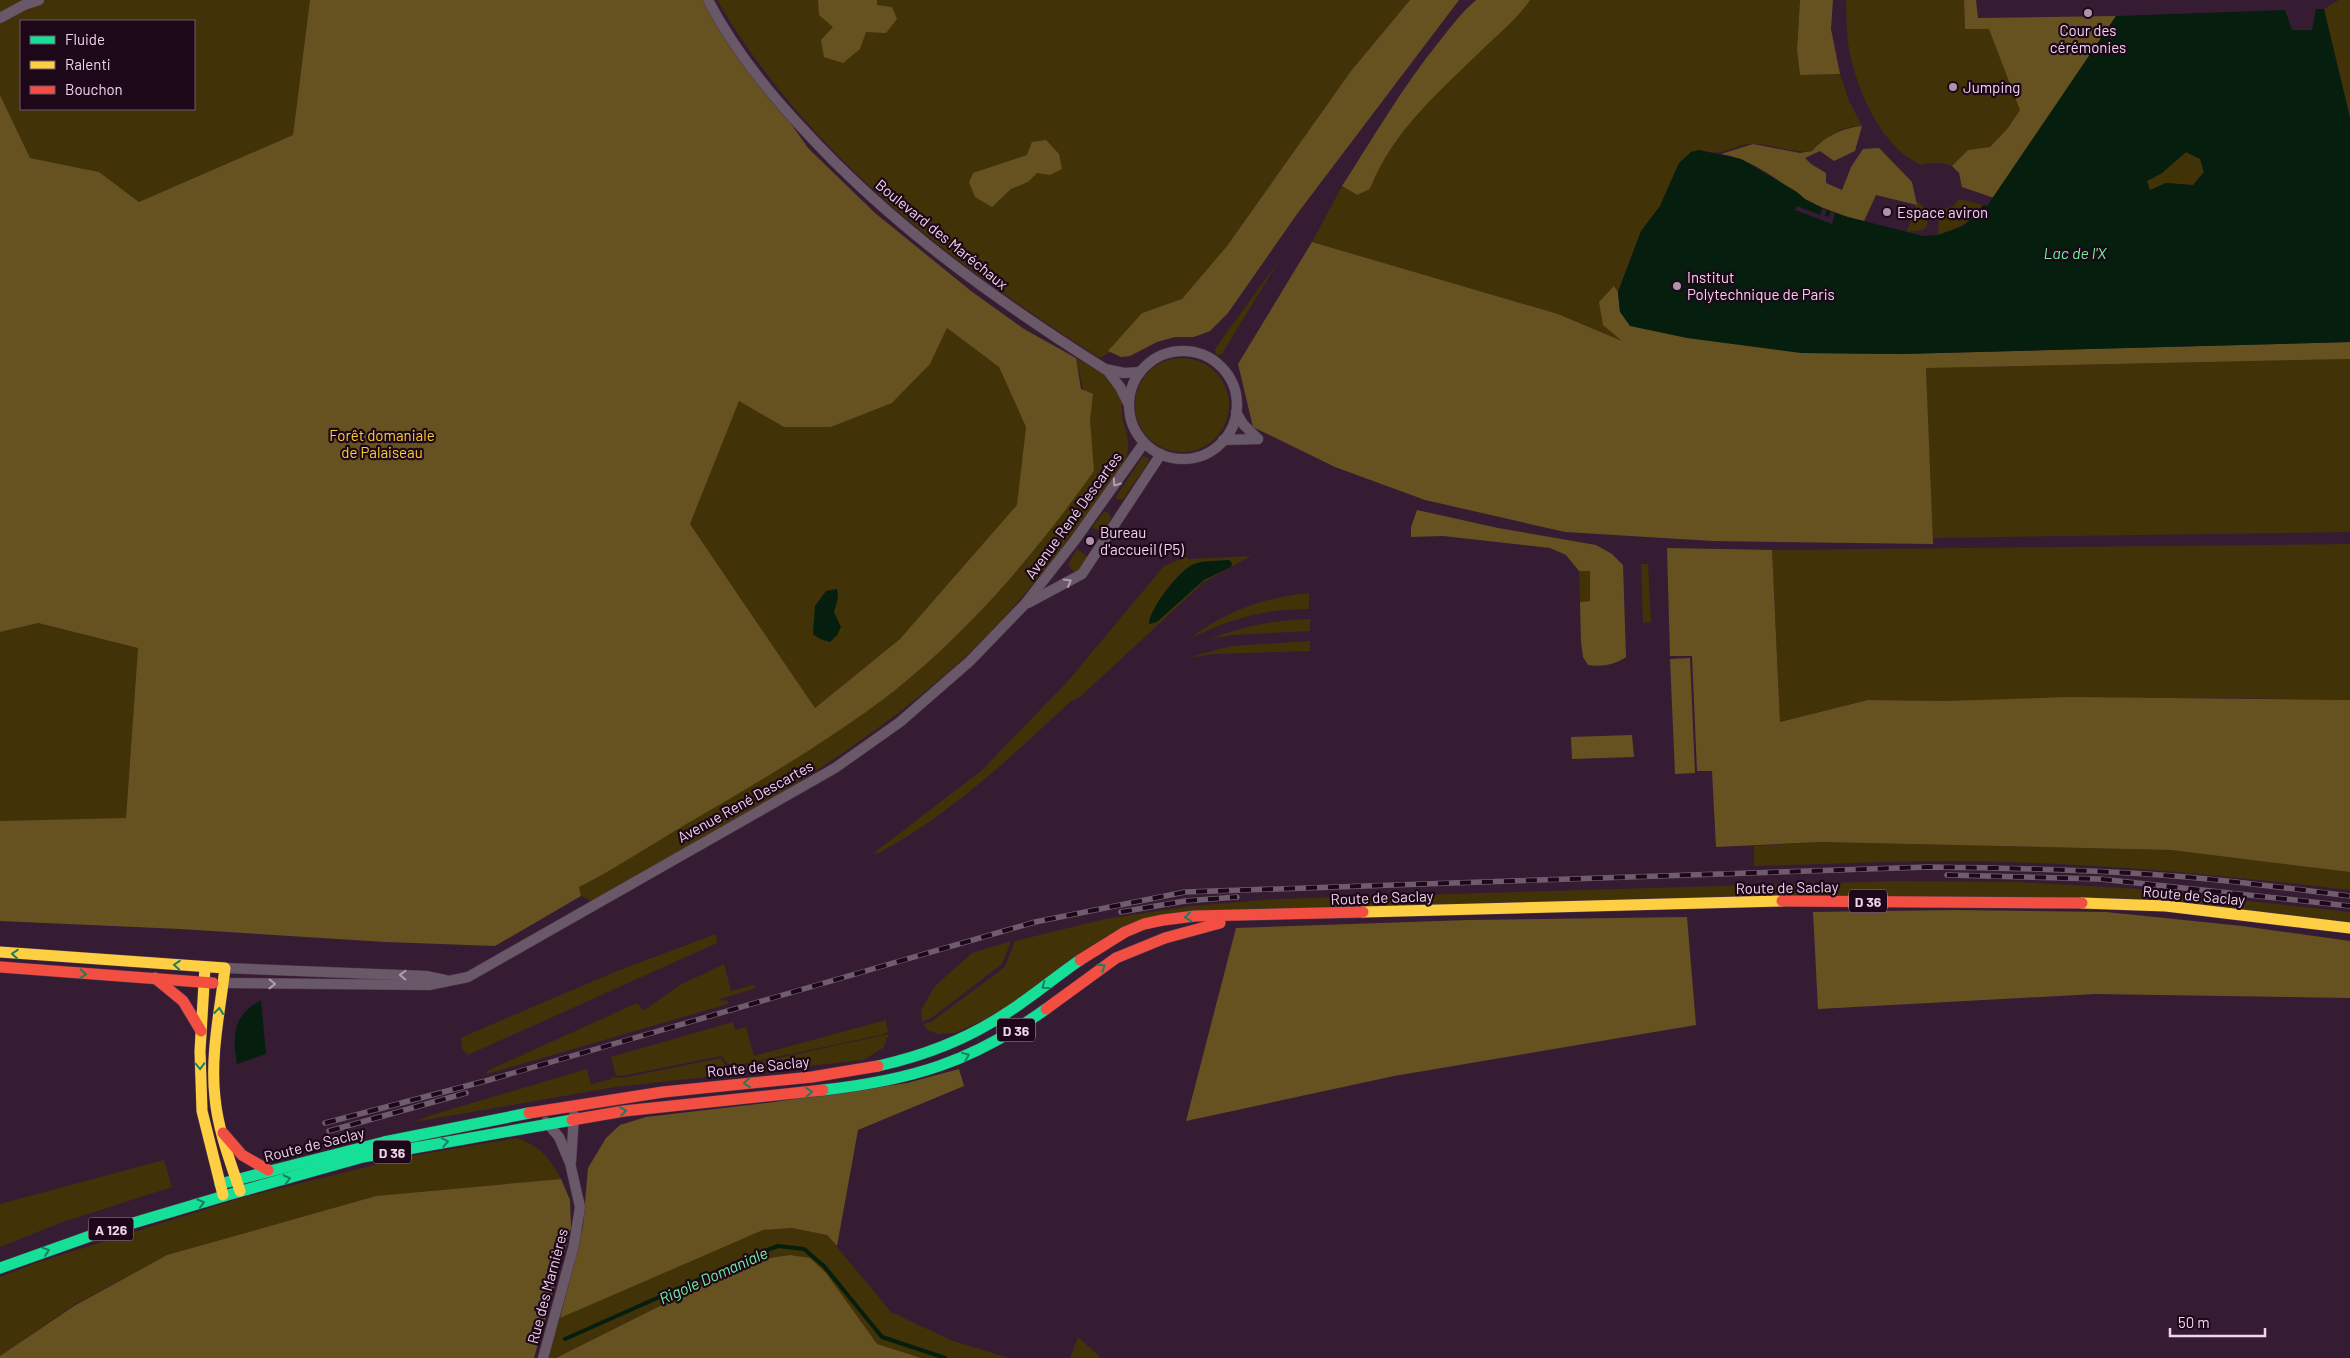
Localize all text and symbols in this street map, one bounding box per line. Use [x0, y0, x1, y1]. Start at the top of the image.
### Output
marker: Cour des cérémonies [2082, 7, 2094, 19]
legend [20, 20, 195, 110]
place label: Cour des cérémonies [2050, 21, 2126, 56]
text: Fluide [65, 30, 105, 48]
text: Ralenti [65, 55, 111, 73]
place label: Jumping [1963, 78, 2020, 96]
text: Bouchon [65, 80, 123, 98]
marker: Jumping [1947, 81, 1959, 93]
street label: Boulevard des Maréchaux [872, 175, 1012, 293]
place label: Espace aviron [1897, 203, 1988, 221]
marker: Espace aviron [1881, 206, 1893, 218]
water label: Lac de l'X [2043, 243, 2107, 262]
place label: Institut Polytechnique de Paris [1687, 268, 1835, 303]
marker: Institut Polytechnique de Paris [1671, 280, 1683, 292]
park label: Forêt domaniale de Palaiseau [329, 426, 435, 461]
street label: Avenue René Descartes [1021, 448, 1125, 582]
one-way arrow [1113, 477, 1122, 486]
place label: Bureau d'accueil (P5) [1100, 523, 1184, 558]
marker: Bureau d'accueil (P5) [1084, 535, 1096, 547]
one-way arrow [1063, 579, 1072, 589]
street label: Avenue René Descartes [674, 756, 816, 846]
street label: Route de Saclay [1735, 877, 1839, 897]
street label: Route de Saclay [2142, 882, 2246, 908]
street label: Route de Saclay [1330, 886, 1434, 908]
road number: D 36 [1849, 889, 1887, 912]
one-way arrow [1183, 911, 1191, 922]
one-way arrow [10, 948, 18, 959]
one-way arrow [172, 959, 180, 970]
one-way arrow [1096, 964, 1105, 974]
one-way arrow [80, 968, 88, 979]
one-way arrow [399, 969, 407, 980]
one-way arrow [268, 979, 276, 989]
one-way arrow [1041, 980, 1051, 989]
one-way arrow [213, 1007, 224, 1015]
road number: D 36 [997, 1018, 1035, 1042]
street label: Route de Saclay [706, 1052, 810, 1080]
one-way arrow [961, 1052, 970, 1063]
one-way arrow [195, 1062, 206, 1070]
one-way arrow [743, 1077, 751, 1088]
one-way arrow [805, 1086, 813, 1097]
one-way arrow [618, 1107, 627, 1117]
street label: Route de Saclay [262, 1123, 366, 1165]
one-way arrow [441, 1137, 450, 1147]
road number: D 36 [373, 1140, 411, 1164]
one-way arrow [283, 1174, 292, 1185]
one-way arrow [196, 1199, 205, 1209]
road number: A 126 [88, 1218, 134, 1240]
street label: Rue des Marnières [523, 1226, 571, 1346]
water label: Rigole Domaniale [656, 1242, 770, 1308]
one-way arrow [41, 1247, 49, 1257]
scale bar [2170, 1306, 2265, 1338]
text: 50 m [2178, 1313, 2210, 1331]

